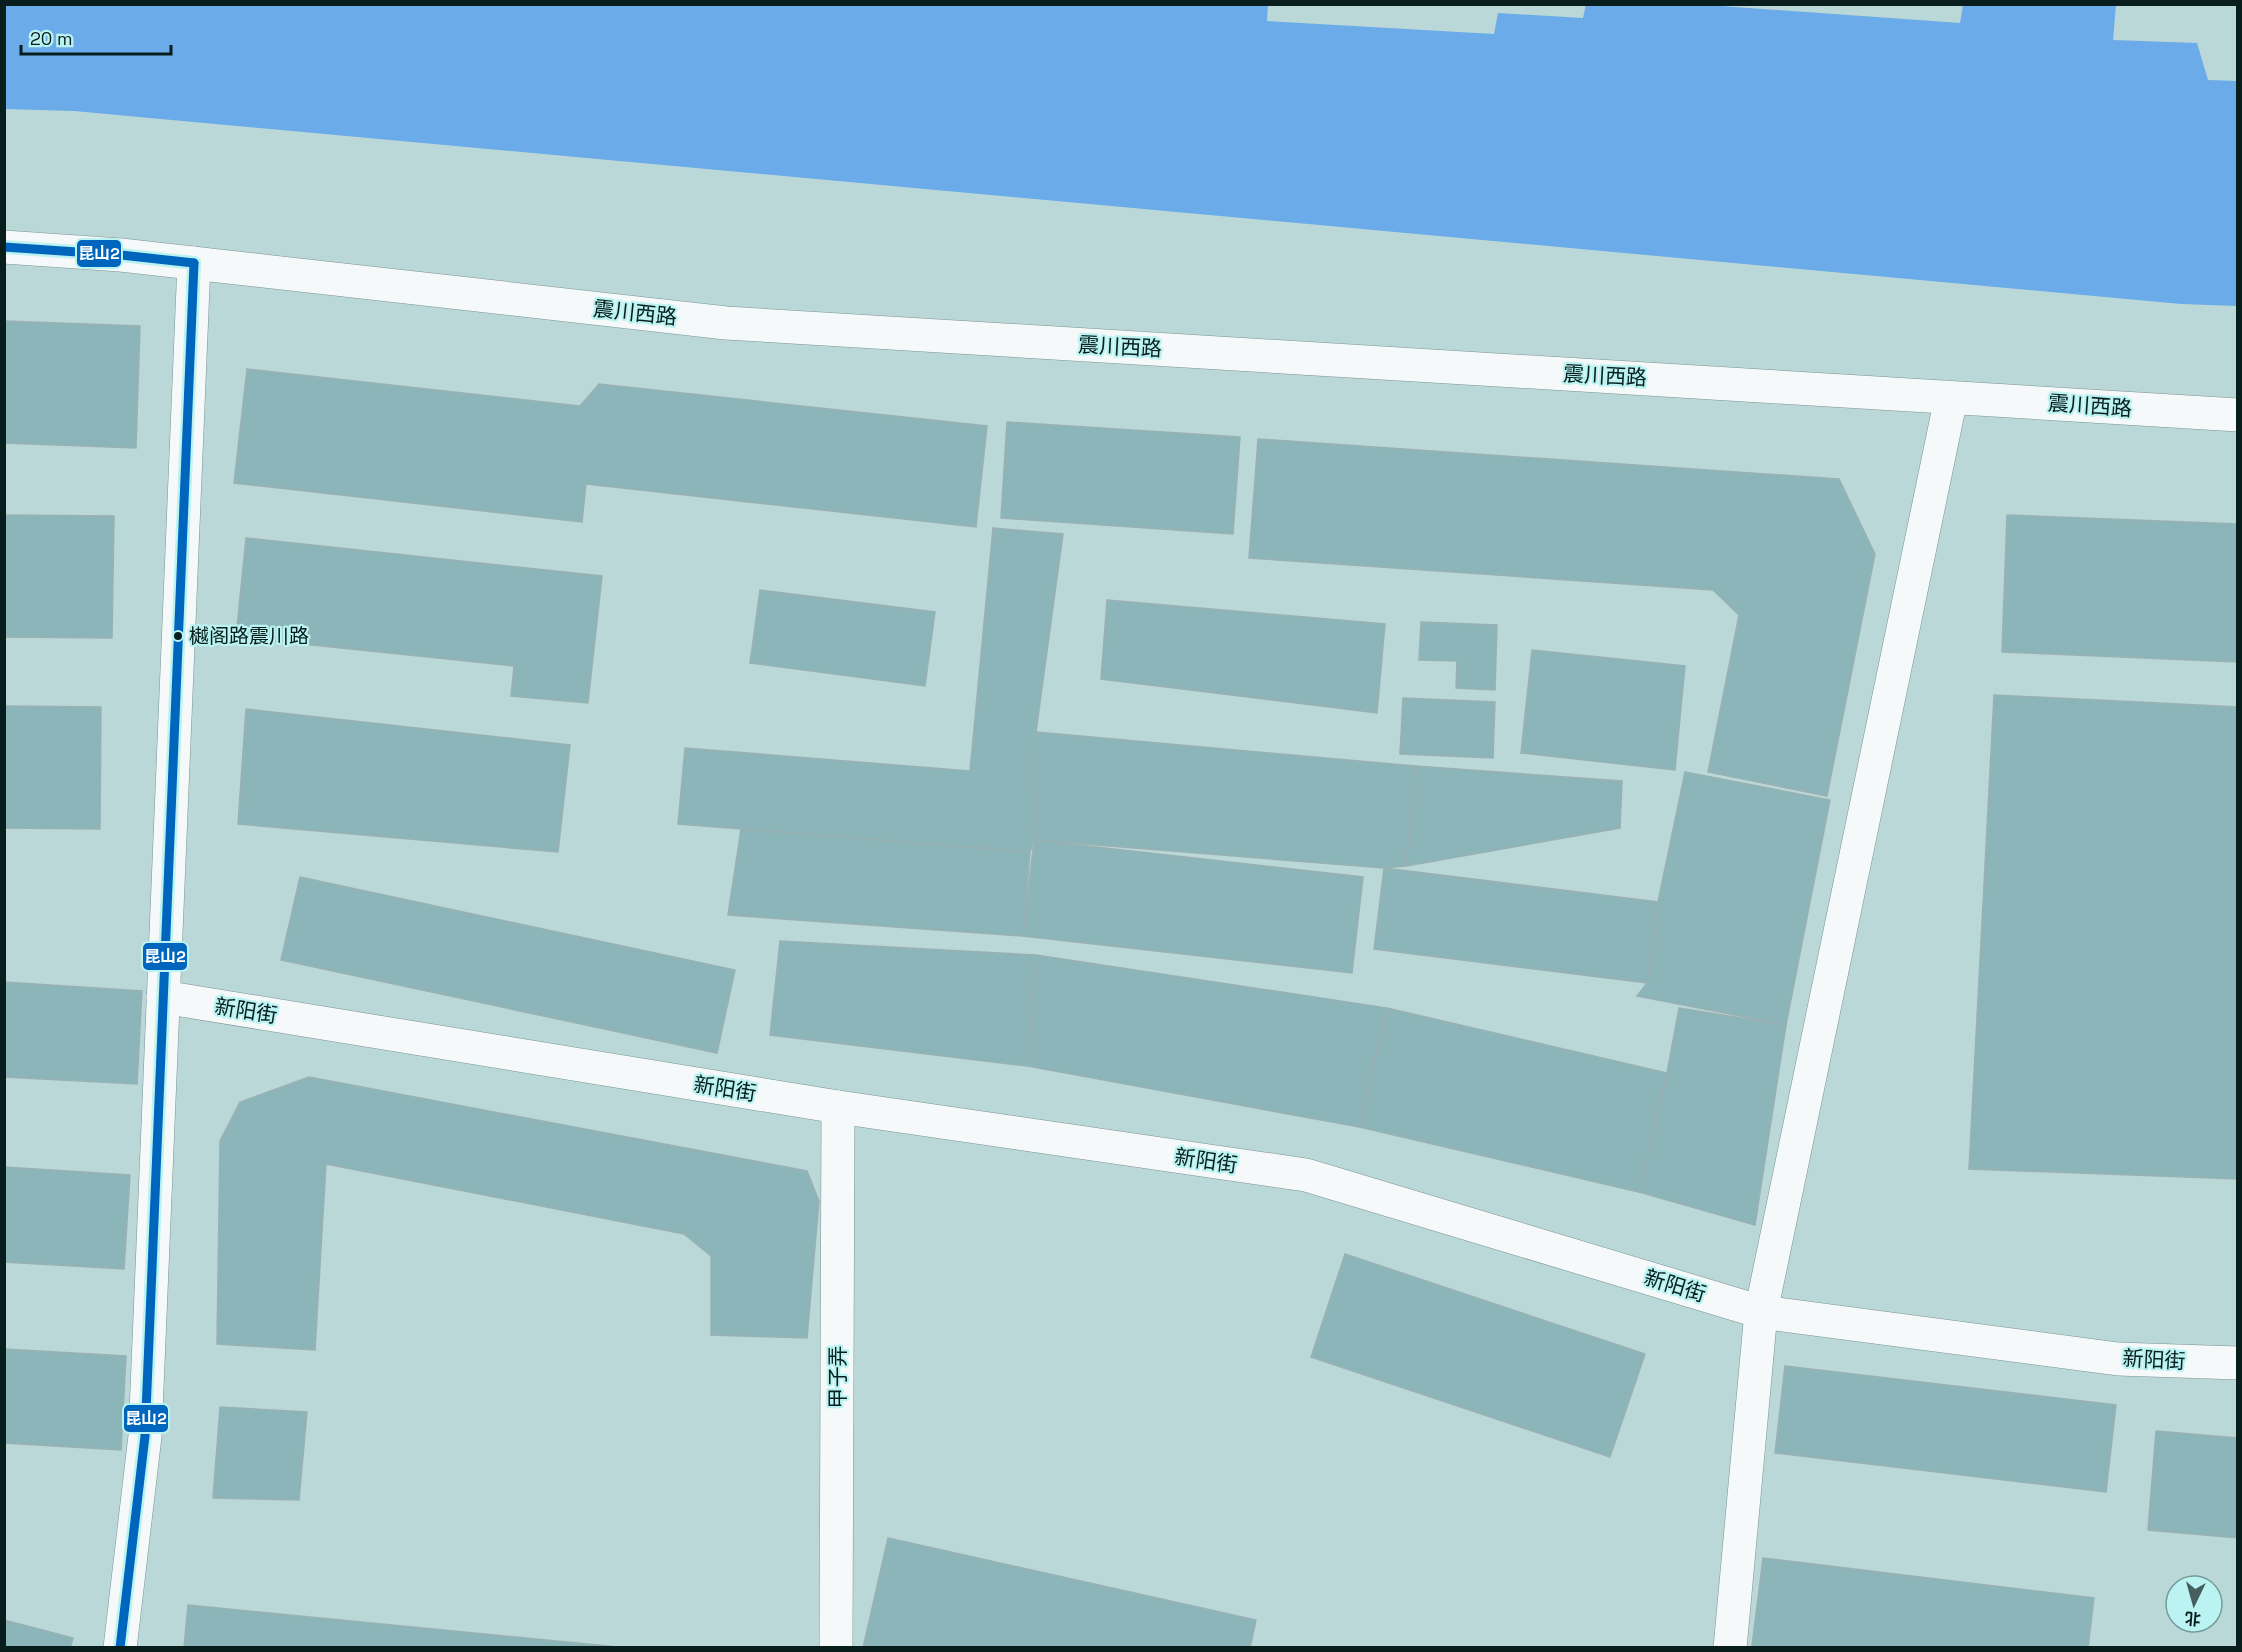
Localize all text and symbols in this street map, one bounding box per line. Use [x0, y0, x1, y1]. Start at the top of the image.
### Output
scale bar [21, 18, 171, 56]
text: 20 m [30, 27, 73, 50]
line badge: 昆山2 [76, 239, 122, 268]
text: 昆山2 [78, 243, 120, 264]
street label: 震川西路 [592, 295, 678, 330]
street label: 震川西路 [1077, 331, 1163, 362]
street label: 震川西路 [1562, 360, 1648, 391]
street label: 震川西路 [2047, 389, 2133, 422]
place label: 樾阁路震川路 [189, 623, 309, 649]
marker: 樾阁路震川路 [172, 630, 184, 642]
line badge: 昆山2 [142, 942, 188, 971]
text: 昆山2 [144, 946, 186, 967]
street label: 新阳街 [213, 992, 279, 1029]
street label: 新阳街 [692, 1070, 758, 1107]
street label: 新阳街 [1173, 1143, 1239, 1178]
street label: 新阳街 [1641, 1263, 1709, 1308]
street label: 新阳街 [2122, 1344, 2186, 1375]
street label: 甲子弄 [824, 1346, 851, 1409]
line badge: 昆山2 [123, 1404, 169, 1433]
text: 昆山2 [125, 1408, 167, 1429]
north arrow [2164, 1574, 2224, 1634]
text: 北 [2184, 1607, 2202, 1630]

